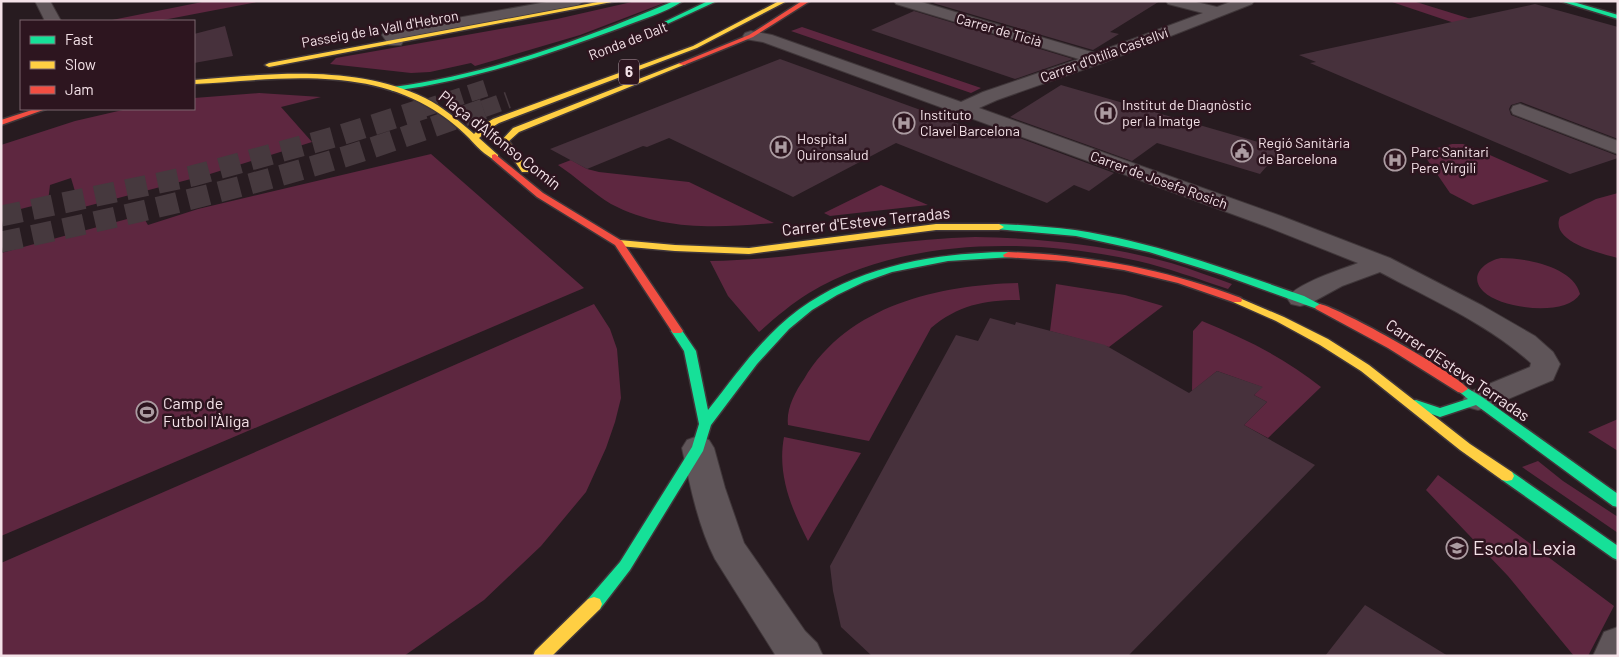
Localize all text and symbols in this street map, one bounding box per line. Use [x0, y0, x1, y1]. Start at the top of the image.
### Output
street label: Passeig de la Vall d'Hebron [300, 6, 460, 51]
street label: Carrer de Ticià [954, 9, 1044, 50]
street label: Ronda de Dalt [586, 18, 670, 63]
legend [20, 20, 195, 110]
street label: Carrer d'Otília Castellví [1038, 23, 1170, 86]
text: Fast [65, 30, 93, 48]
text: Slow [65, 55, 96, 73]
road number: 6 [619, 60, 639, 84]
text: Jam [65, 80, 94, 98]
street label: Plaça d'Alfonso Comín [435, 86, 565, 193]
place label: Institut de Diagnòstic per la Imatge [1122, 96, 1251, 129]
hospital icon: Institut de Diagnòstic per la Imatge [1094, 101, 1118, 125]
place label: Instituto Clavel Barcelona [920, 106, 1020, 139]
hospital icon: Instituto Clavel Barcelona [892, 111, 916, 135]
place label: Hospital Quironsalud [797, 130, 869, 163]
place label: Regió Sanitària de Barcelona [1258, 134, 1350, 167]
hospital icon: Hospital Quironsalud [769, 135, 793, 159]
public building icon: Regió Sanitària de Barcelona [1230, 139, 1254, 163]
place label: Parc Sanitari Pere Virgili [1411, 143, 1489, 176]
street label: Carrer de Josefa Rosich [1088, 147, 1230, 212]
hospital icon: Parc Sanitari Pere Virgili [1383, 148, 1407, 172]
street label: Carrer d'Esteve Terradas [781, 202, 951, 239]
street label: Carrer d'Esteve Terradas [1383, 314, 1534, 425]
place label: Camp de Futbol l'Àliga [163, 393, 250, 430]
sports icon: Camp de Futbol l'Àliga [135, 400, 159, 424]
school or university icon: Escola Lexia [1445, 536, 1469, 560]
place label: Escola Lexia [1473, 536, 1576, 559]

